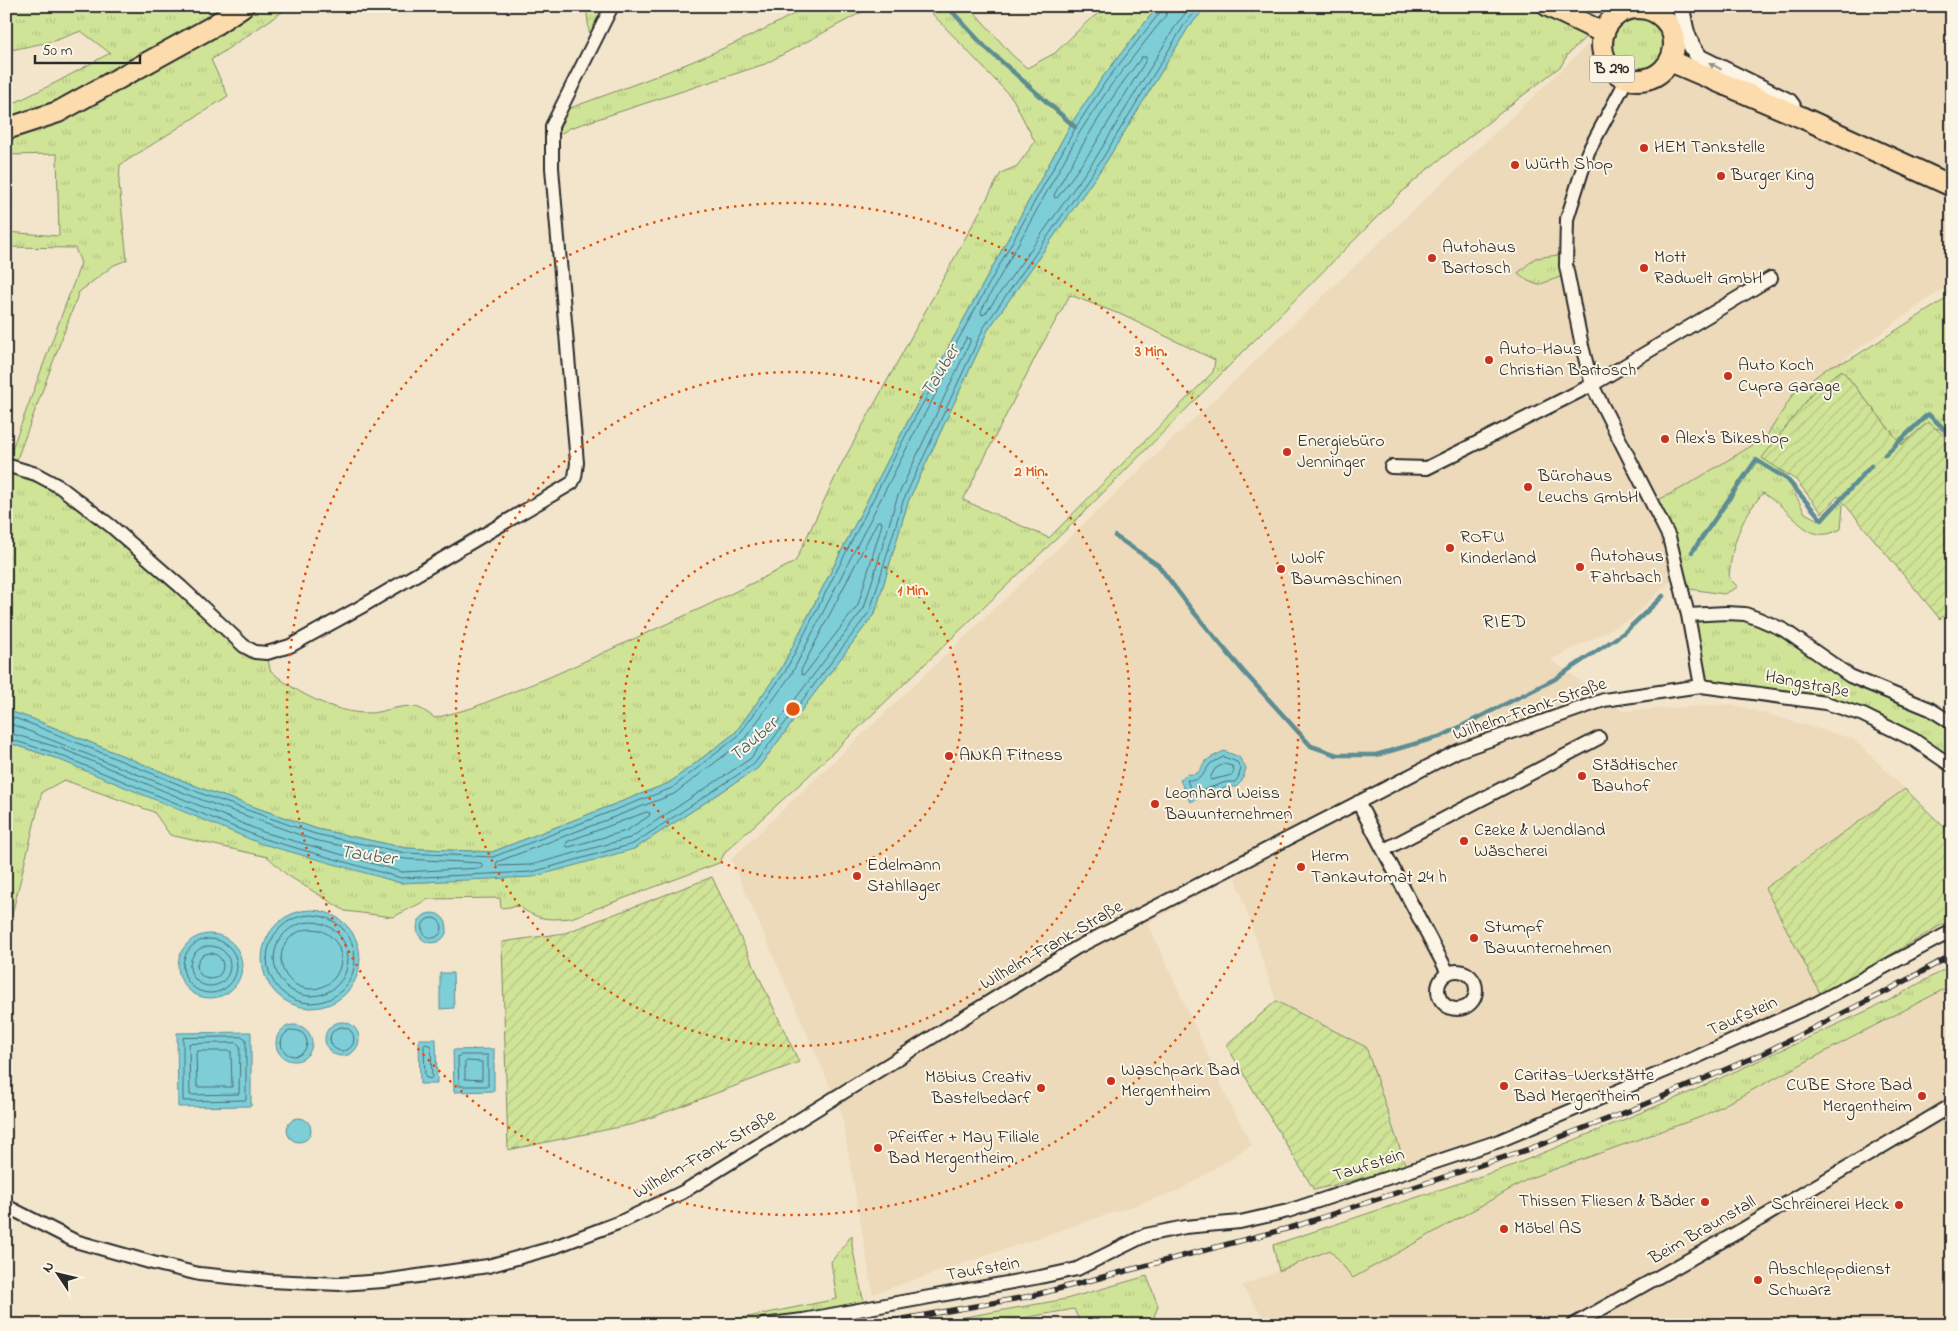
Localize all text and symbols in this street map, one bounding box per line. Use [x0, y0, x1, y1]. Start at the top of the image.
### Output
scale bar [35, 32, 140, 64]
text: 50 m [42, 40, 73, 62]
road number: B 290 [1590, 56, 1634, 82]
one-way arrow [1708, 62, 1723, 70]
place label: HEM Tankstelle [1654, 135, 1766, 161]
marker: HEM Tankstelle [1638, 142, 1650, 154]
place label: Würth Shop [1525, 152, 1613, 178]
marker: Würth Shop [1509, 159, 1521, 171]
place label: Burger King [1730, 163, 1814, 190]
marker: Burger King [1715, 170, 1727, 182]
place label: Autohaus Bartosch [1441, 235, 1516, 282]
place label: Mott Radwelt GmbH [1654, 245, 1762, 292]
marker: Autohaus Bartosch [1426, 252, 1438, 264]
marker: Mott Radwelt GmbH [1638, 262, 1650, 274]
place label: Auto-Haus Christian Bartosch [1499, 337, 1636, 384]
water label: Tauber [915, 338, 968, 402]
text: 3 Min. [1134, 341, 1167, 363]
place label: Auto Koch Cupra Garage [1738, 353, 1841, 401]
marker: Auto-Haus Christian Bartosch [1483, 354, 1495, 366]
marker: Auto Koch Cupra Garage [1722, 370, 1734, 382]
place label: Alex's Bikeshop [1675, 426, 1789, 452]
place label: Energiebüro Jenninger [1297, 429, 1385, 477]
marker: Alex's Bikeshop [1659, 433, 1671, 445]
marker: Energiebüro Jenninger [1281, 446, 1293, 458]
text: 2 Min. [1013, 461, 1048, 483]
place label: Bürohaus Leuchs GmbH [1537, 464, 1638, 511]
marker: Bürohaus Leuchs GmbH [1522, 481, 1534, 493]
place label: ROFU Kinderland [1460, 525, 1536, 572]
marker: ROFU Kinderland [1444, 542, 1456, 554]
place label: Autohaus Fahrbach [1589, 544, 1664, 591]
place label: Wolf Baumaschinen [1290, 546, 1402, 593]
marker: Autohaus Fahrbach [1574, 561, 1586, 573]
marker: Wolf Baumaschinen [1275, 563, 1287, 575]
text: 1 Min. [898, 580, 928, 602]
district label: RIED [1483, 609, 1527, 636]
street label: Hangstraße [1763, 664, 1852, 707]
street label: Wilhelm-Frank-Straße [1450, 671, 1611, 748]
centre of rings [784, 700, 802, 718]
water label: Tauber [724, 710, 786, 769]
place label: ANKA Fitness [959, 743, 1063, 769]
marker: ANKA Fitness [943, 750, 955, 762]
place label: Städtischer Bauhof [1591, 753, 1678, 800]
marker: Städtischer Bauhof [1576, 770, 1588, 782]
place label: Leonhard Weiss Bauunternehmen [1164, 781, 1292, 828]
marker: Leonhard Weiss Bauunternehmen [1149, 798, 1161, 810]
place label: Czeke & Wendland Wäscherei [1474, 818, 1605, 865]
marker: Czeke & Wendland Wäscherei [1458, 835, 1470, 847]
water label: Tauber [338, 839, 400, 874]
place label: Herm Tankautomat 24 h [1311, 844, 1447, 891]
place label: Edelmann Stahllager [867, 853, 941, 901]
marker: Herm Tankautomat 24 h [1295, 861, 1307, 873]
marker: Edelmann Stahllager [851, 870, 863, 882]
street label: Wilhelm-Frank-Straße [976, 894, 1129, 997]
place label: Stumpf Bauunternehmen [1483, 915, 1611, 962]
marker: Stumpf Bauunternehmen [1468, 932, 1480, 944]
street label: Taufstein [1704, 990, 1782, 1044]
place label: Waschpark Bad Mergentheim [1121, 1058, 1240, 1106]
place label: Caritas-Werkstätte Bad Mergentheim [1513, 1063, 1655, 1111]
place label: Möbius Creativ Bastelbedarf [925, 1065, 1032, 1112]
place label: CUBE Store Bad Mergentheim [1786, 1073, 1912, 1121]
marker: Waschpark Bad Mergentheim [1105, 1075, 1117, 1087]
marker: Caritas-Werkstätte Bad Mergentheim [1498, 1080, 1510, 1092]
marker: Möbius Creativ Bastelbedarf [1035, 1082, 1047, 1094]
marker: CUBE Store Bad Mergentheim [1916, 1090, 1928, 1102]
street label: Wilhelm-Frank-Straße [629, 1103, 782, 1206]
place label: Pfeiffer + May Filiale Bad Mergentheim [887, 1125, 1040, 1173]
marker: Pfeiffer + May Filiale Bad Mergentheim [872, 1142, 884, 1154]
street label: Taufstein [1330, 1142, 1408, 1190]
place label: Thissen Fliesen & Bäder [1519, 1189, 1695, 1215]
street label: Beim Braunstall [1644, 1190, 1761, 1273]
place label: Schreinerei Heck [1771, 1192, 1889, 1218]
marker: Thissen Fliesen & Bäder [1699, 1196, 1711, 1208]
marker: Schreinerei Heck [1893, 1199, 1905, 1211]
place label: Möbel AS [1514, 1216, 1581, 1242]
marker: Möbel AS [1498, 1223, 1510, 1235]
north arrow [32, 1248, 82, 1298]
street label: Taufstein [944, 1251, 1022, 1289]
place label: Abschleppdienst Schwarz [1768, 1257, 1890, 1304]
text: N [37, 1258, 60, 1277]
marker: Abschleppdienst Schwarz [1752, 1274, 1764, 1286]

